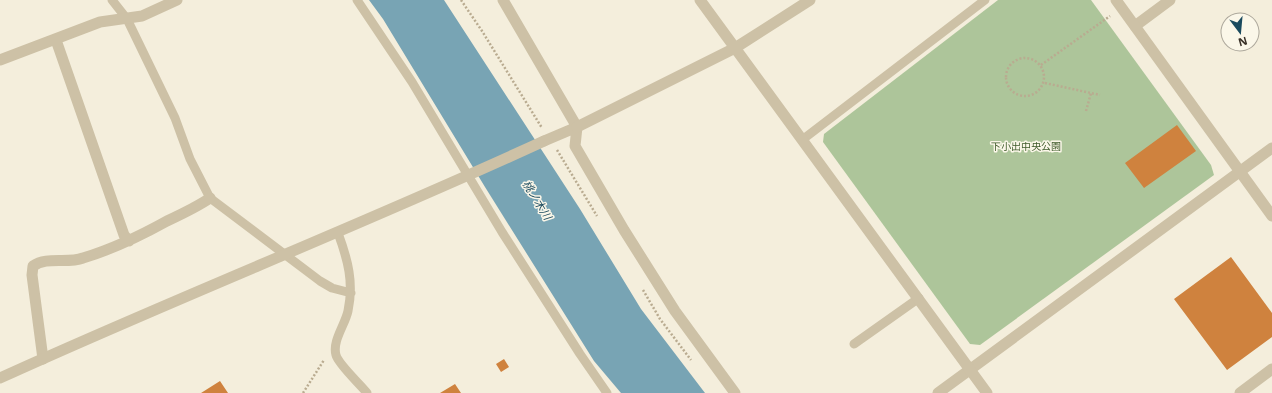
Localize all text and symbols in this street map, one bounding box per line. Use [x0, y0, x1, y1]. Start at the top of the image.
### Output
north arrow [1220, 12, 1260, 52]
text: N [1237, 34, 1249, 51]
park label: 下小出中央公園 [991, 139, 1061, 153]
water label: 桃ノ木川 [519, 177, 556, 223]

